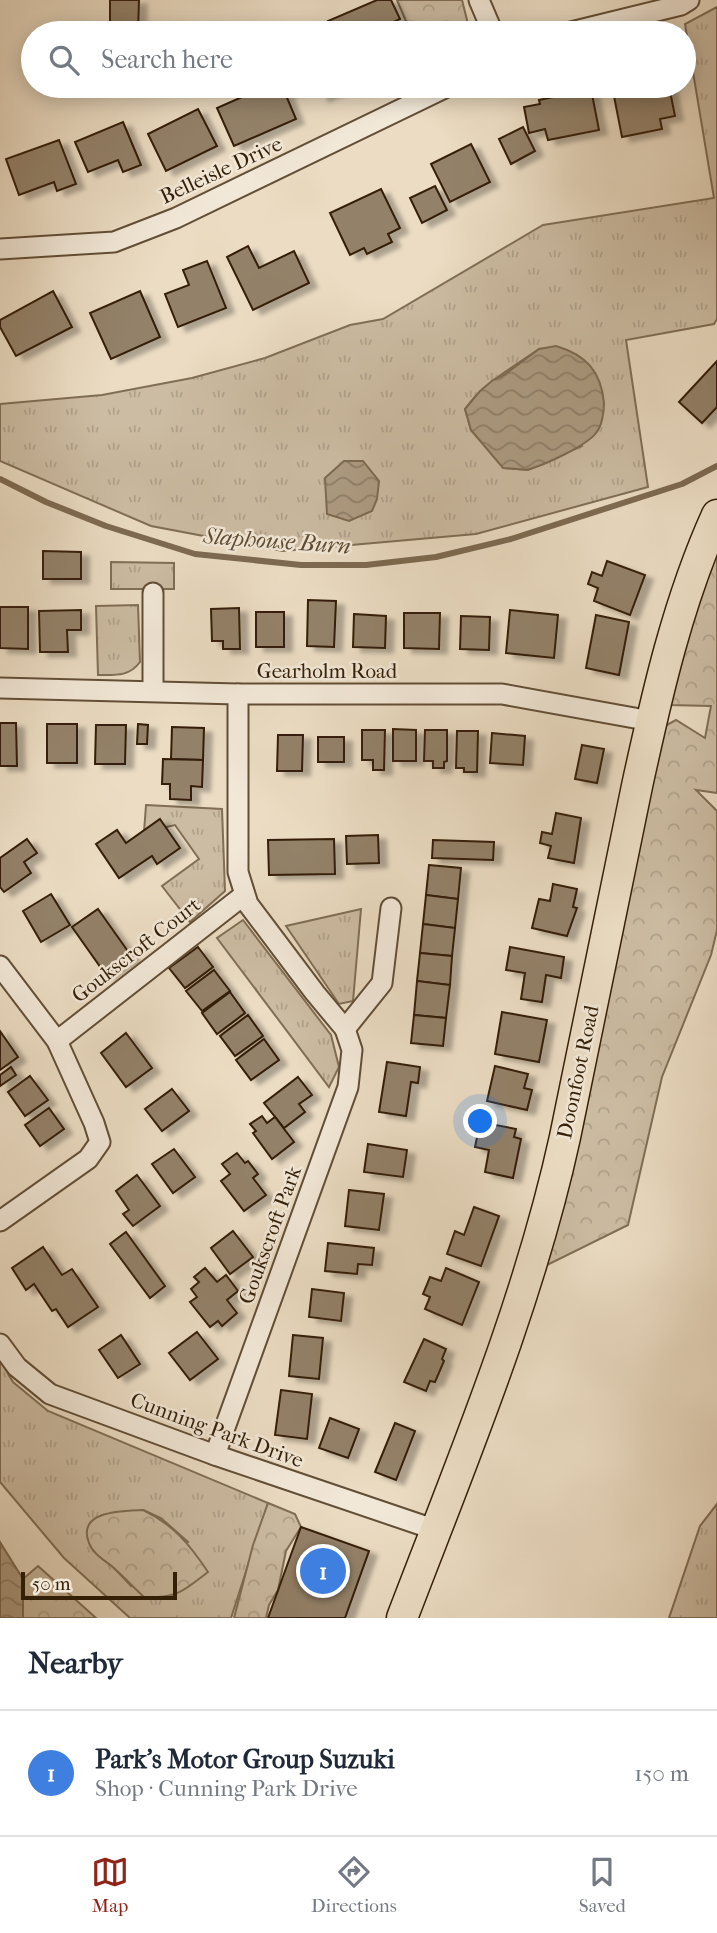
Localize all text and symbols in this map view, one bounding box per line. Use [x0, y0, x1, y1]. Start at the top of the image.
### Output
search box [21, 21, 696, 98]
icon: search [45, 41, 83, 79]
text: Search here [101, 44, 233, 75]
street label: Belleisle Drive [156, 131, 286, 209]
water label: Slaphouse Burn [201, 522, 352, 560]
street label: Gearholm Road [257, 659, 398, 683]
street label: Goukscroft Court [67, 892, 205, 1008]
street label: Doonfoot Road [552, 1002, 604, 1141]
your location [463, 1104, 497, 1138]
street label: Goukscroft Park [234, 1163, 306, 1307]
street label: Cunning Park Drive [127, 1388, 307, 1472]
pin: 1 [300, 1545, 346, 1597]
scale bar [21, 1569, 177, 1601]
text: 50 m [32, 1573, 71, 1595]
text: Nearby [28, 1646, 123, 1681]
text: Park's Motor Group Suzuki [95, 1744, 395, 1775]
text: 1 [47, 1760, 55, 1787]
text: 150 m [634, 1760, 689, 1787]
text: Shop · Cunning Park Drive [95, 1775, 358, 1802]
tab: Map [91, 1853, 129, 1917]
tab: Directions [311, 1853, 397, 1917]
tab: Saved [579, 1853, 626, 1917]

